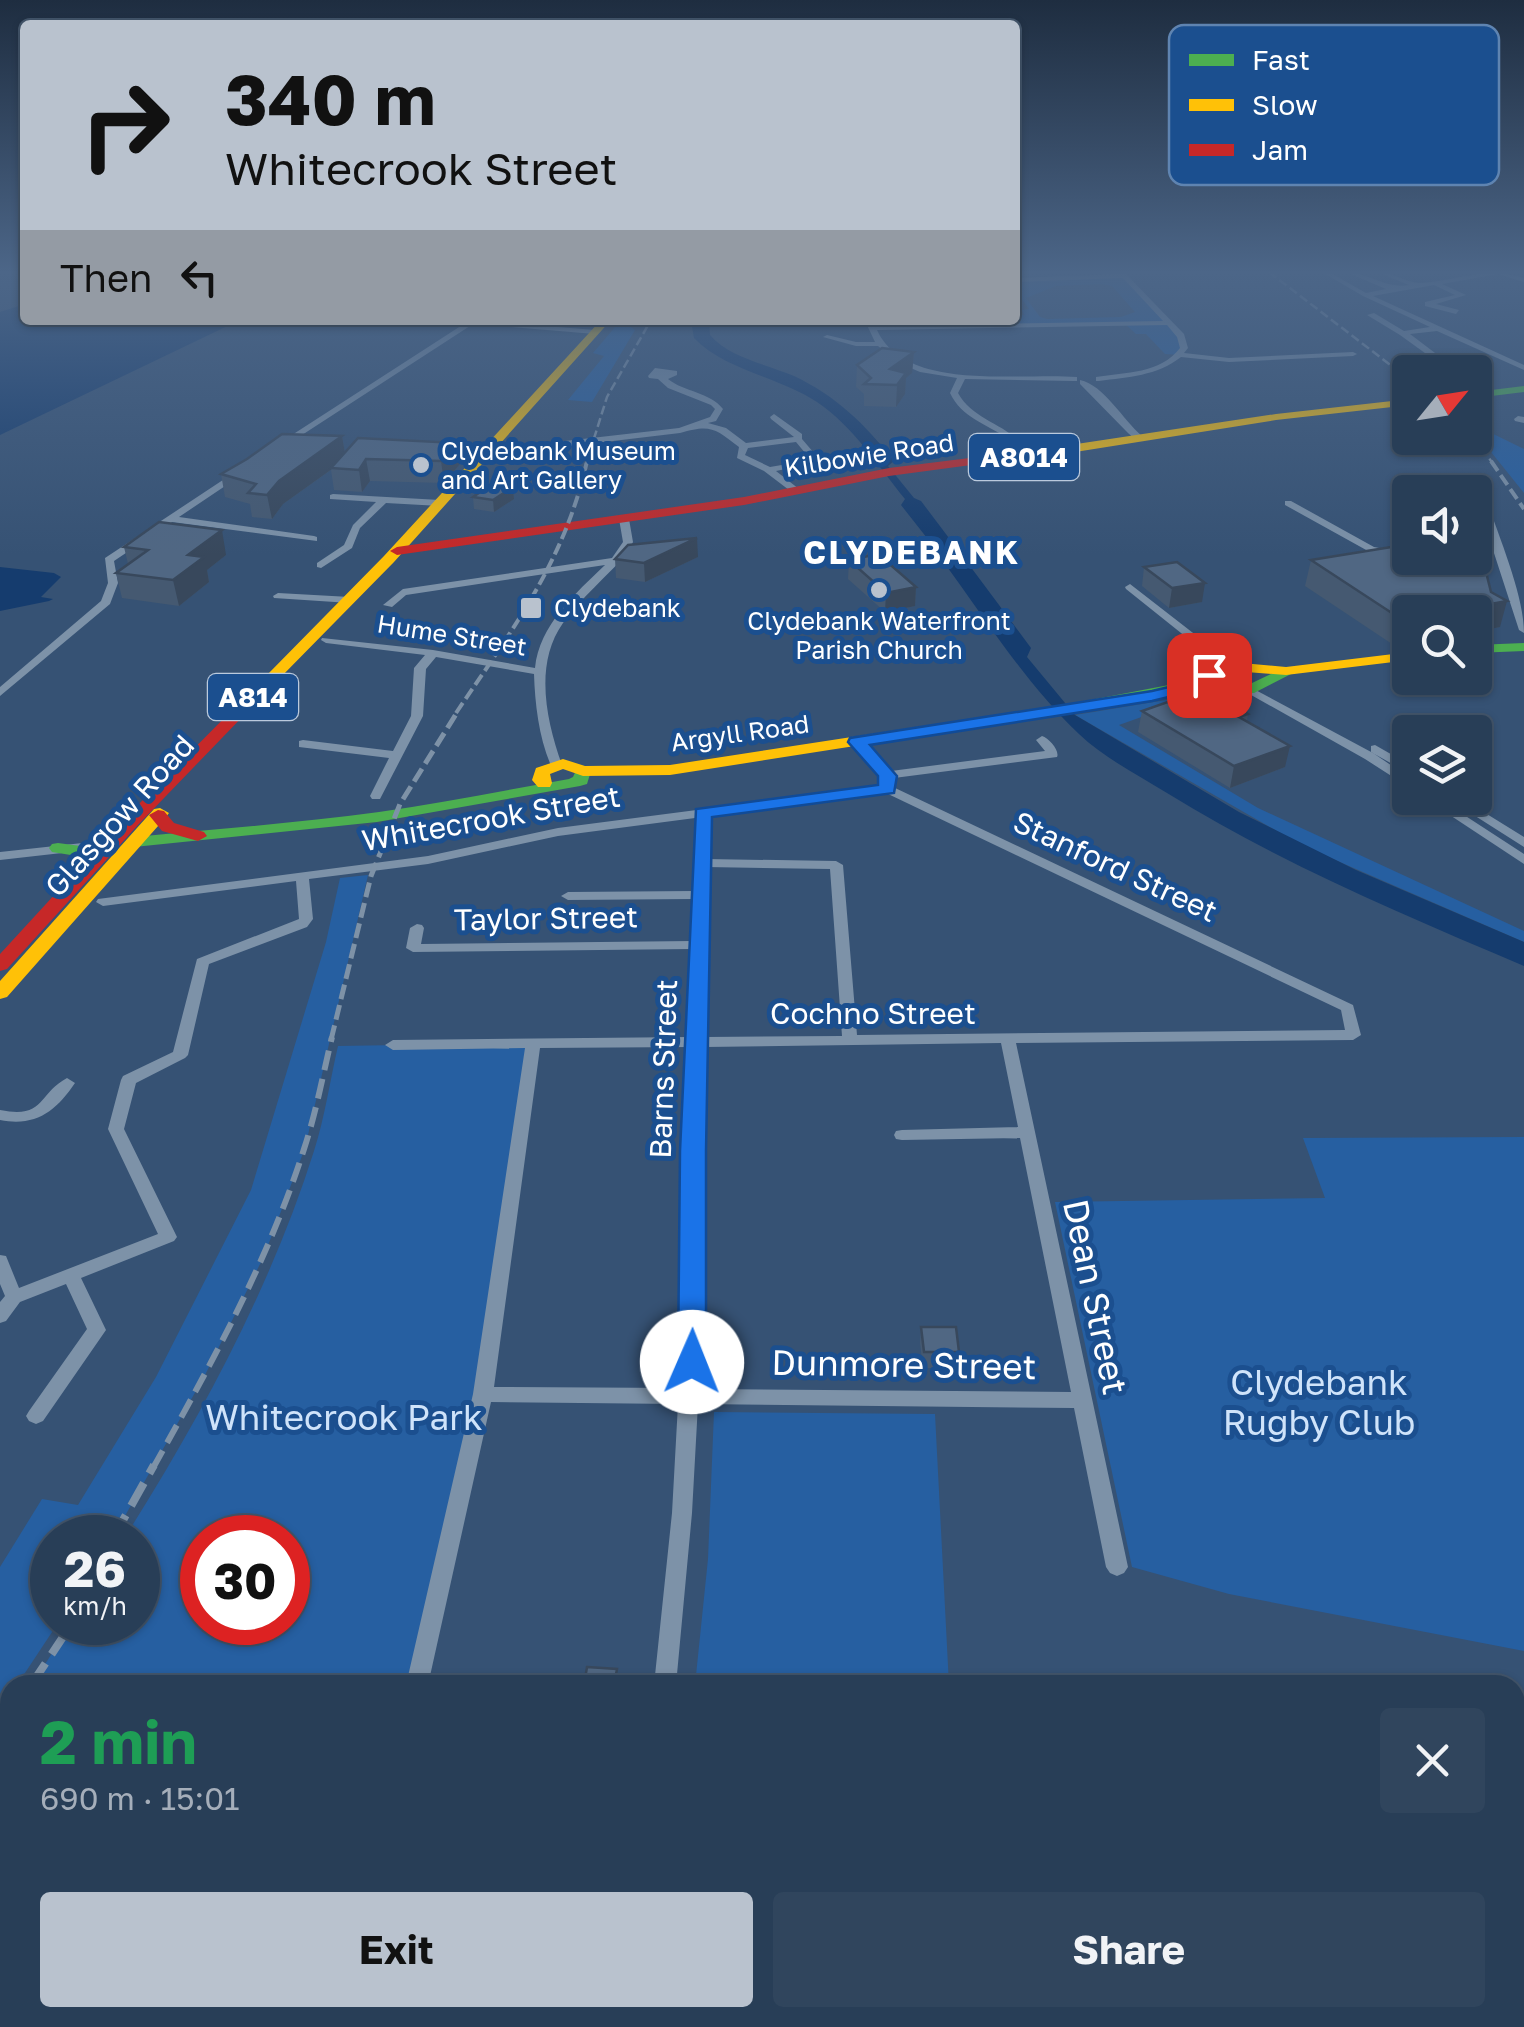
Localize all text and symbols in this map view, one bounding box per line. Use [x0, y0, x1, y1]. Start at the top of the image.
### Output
legend [1169, 25, 1499, 185]
text: Fast [1252, 43, 1310, 76]
text: 340 m [225, 56, 436, 140]
icon: right [60, 60, 190, 190]
text: Slow [1252, 88, 1318, 121]
text: Jam [1252, 133, 1308, 166]
text: Whitecrook Street [225, 141, 618, 195]
icon: left [172, 250, 227, 305]
text: Then [60, 255, 152, 300]
north arrow [1392, 355, 1492, 455]
map controls [1392, 355, 1492, 815]
street label: Kilbowie Road [782, 426, 956, 483]
road number: A8014 [969, 434, 1079, 480]
place label: Clydebank Museum and Art Gallery [441, 435, 676, 495]
marker: Clydebank Museum and Art Gallery [410, 454, 432, 476]
button: sound [1392, 475, 1492, 575]
district label: CLYDEBANK [803, 533, 1021, 571]
marker: Clydebank Waterfront Parish Church [868, 579, 890, 601]
place label: Clydebank [554, 592, 681, 623]
marker: Clydebank [518, 595, 544, 621]
button: search [1392, 595, 1492, 695]
place label: Clydebank Waterfront Parish Church [747, 605, 1011, 665]
street label: Hume Street [375, 607, 529, 662]
pin [1167, 633, 1252, 718]
icon: arrive [1182, 648, 1237, 703]
road number: A814 [208, 674, 298, 720]
street label: Argyll Road [669, 707, 811, 758]
button: layers [1392, 715, 1492, 815]
street label: Glasgow Road [37, 727, 201, 904]
street label: Whitecrook Street [359, 778, 623, 858]
street label: Stanford Street [1008, 803, 1223, 929]
street label: Taylor Street [454, 898, 638, 938]
street label: Barns Street [642, 979, 684, 1159]
street label: Cochno Street [770, 995, 976, 1031]
street label: Dean Street [1055, 1195, 1137, 1398]
position arrow [640, 1310, 744, 1414]
street label: Dunmore Street [771, 1341, 1037, 1387]
park label: Clydebank Rugby Club [1223, 1361, 1415, 1443]
park label: Whitecrook Park [205, 1396, 483, 1438]
speed limit sign: 30 [180, 1515, 310, 1645]
text: 26 [64, 1538, 126, 1598]
text: km/h [63, 1590, 127, 1621]
text: 2 min [40, 1705, 197, 1777]
button: close [1380, 1708, 1485, 1813]
text: 690 m · 15:01 [40, 1779, 240, 1817]
button: Exit [40, 1892, 753, 2007]
button: Share [773, 1892, 1485, 2007]

